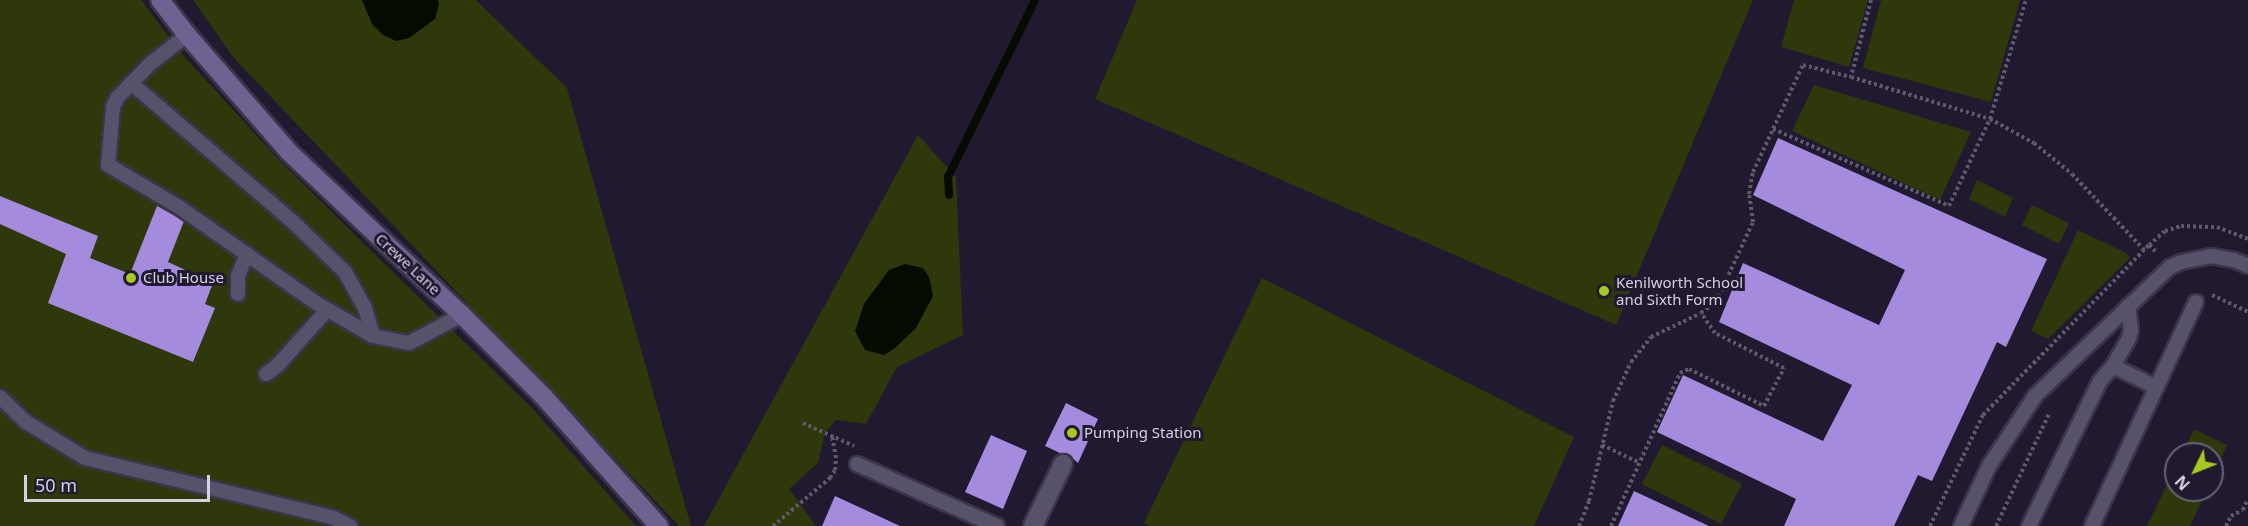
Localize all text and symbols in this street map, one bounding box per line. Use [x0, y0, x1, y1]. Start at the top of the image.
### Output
street label: Crewe Lane [372, 230, 444, 298]
place label: Club House [143, 269, 224, 287]
marker: Club House [124, 271, 138, 285]
place label: Kenilworth School and Sixth Form [1616, 273, 1743, 308]
marker: Kenilworth School and Sixth Form [1597, 284, 1611, 298]
place label: Pumping Station [1084, 424, 1202, 442]
marker: Pumping Station [1065, 426, 1079, 440]
north arrow [2164, 442, 2224, 502]
scale bar [27, 463, 213, 501]
text: N [2170, 471, 2195, 495]
text: 50 m [35, 473, 77, 497]

